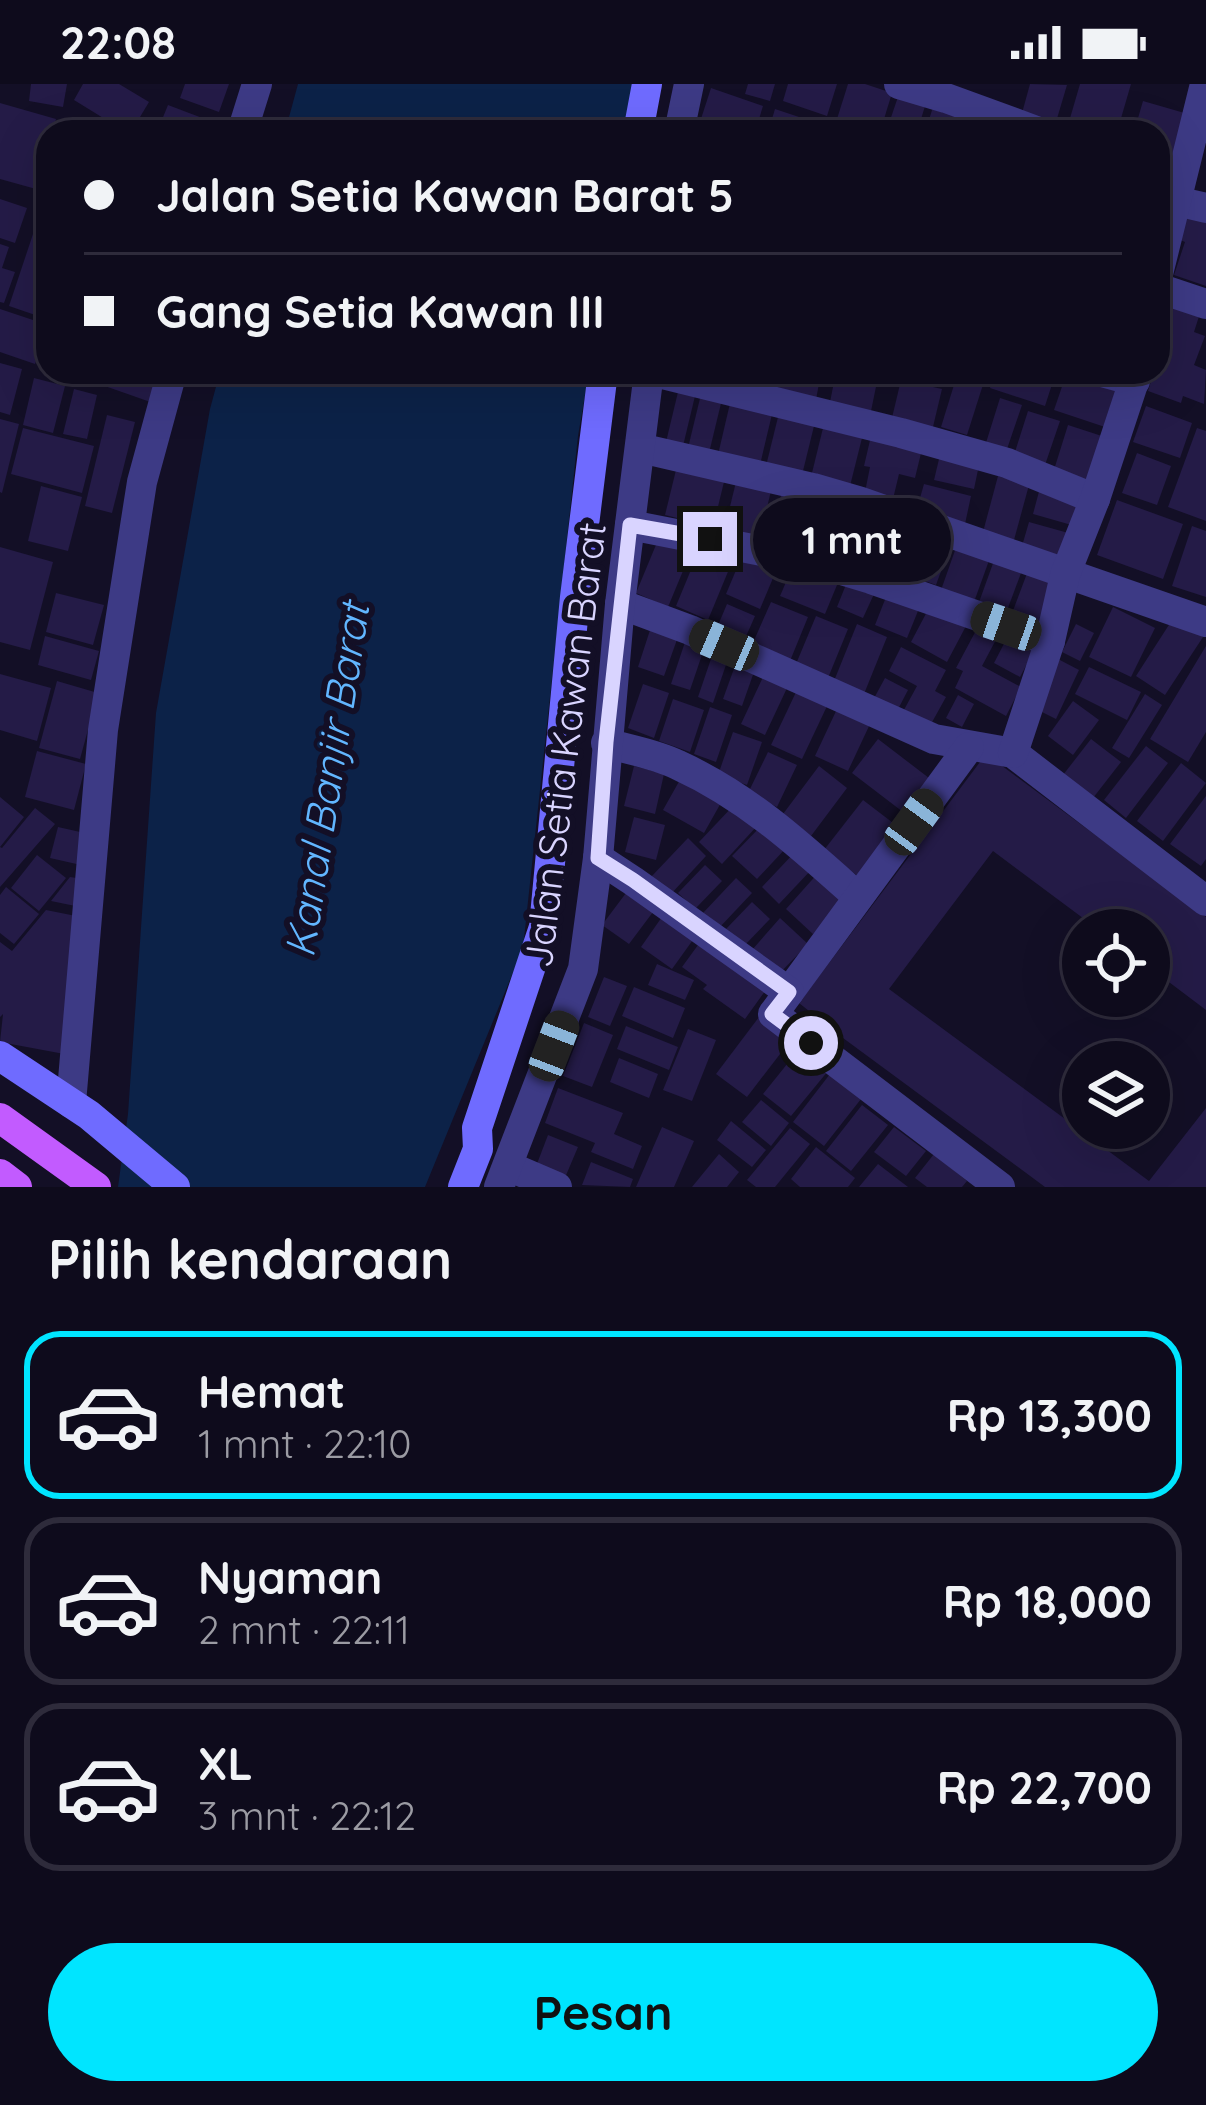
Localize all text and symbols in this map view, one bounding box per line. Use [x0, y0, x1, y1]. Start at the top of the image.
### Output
text: 22:08 [60, 14, 176, 70]
text: Jalan Setia Kawan Barat 5 [156, 167, 734, 223]
text: Gang Setia Kawan III [156, 283, 605, 339]
callout: 1 mnt [752, 497, 950, 581]
route end [683, 512, 737, 566]
text: 1 mnt [801, 515, 903, 564]
street label: Jalan Setia Kawan Barat [513, 520, 616, 970]
water label: Kanal Banjir Barat [272, 594, 381, 961]
car [966, 597, 1046, 655]
car [684, 614, 764, 676]
car [878, 782, 950, 862]
map controls [1062, 909, 1170, 1149]
button: locate [1062, 909, 1170, 1017]
car [524, 1006, 584, 1086]
route start [784, 1016, 838, 1070]
button: layers [1062, 1041, 1170, 1149]
text: Pilih kendaraan [48, 1225, 452, 1293]
icon: car [54, 1361, 162, 1469]
text: Hemat [198, 1363, 345, 1419]
text: Rp 13,300 [947, 1387, 1152, 1443]
text: 1 mnt · 22:10 [198, 1419, 411, 1468]
icon: car [54, 1547, 162, 1655]
text: Nyaman [198, 1549, 382, 1605]
text: Rp 18,000 [943, 1573, 1152, 1629]
text: 2 mnt · 22:11 [198, 1605, 410, 1654]
icon: car [54, 1733, 162, 1841]
text: XL [198, 1735, 253, 1791]
text: Rp 22,700 [937, 1759, 1152, 1815]
text: 3 mnt · 22:12 [198, 1791, 416, 1840]
button: Pesan [48, 1943, 1158, 2081]

